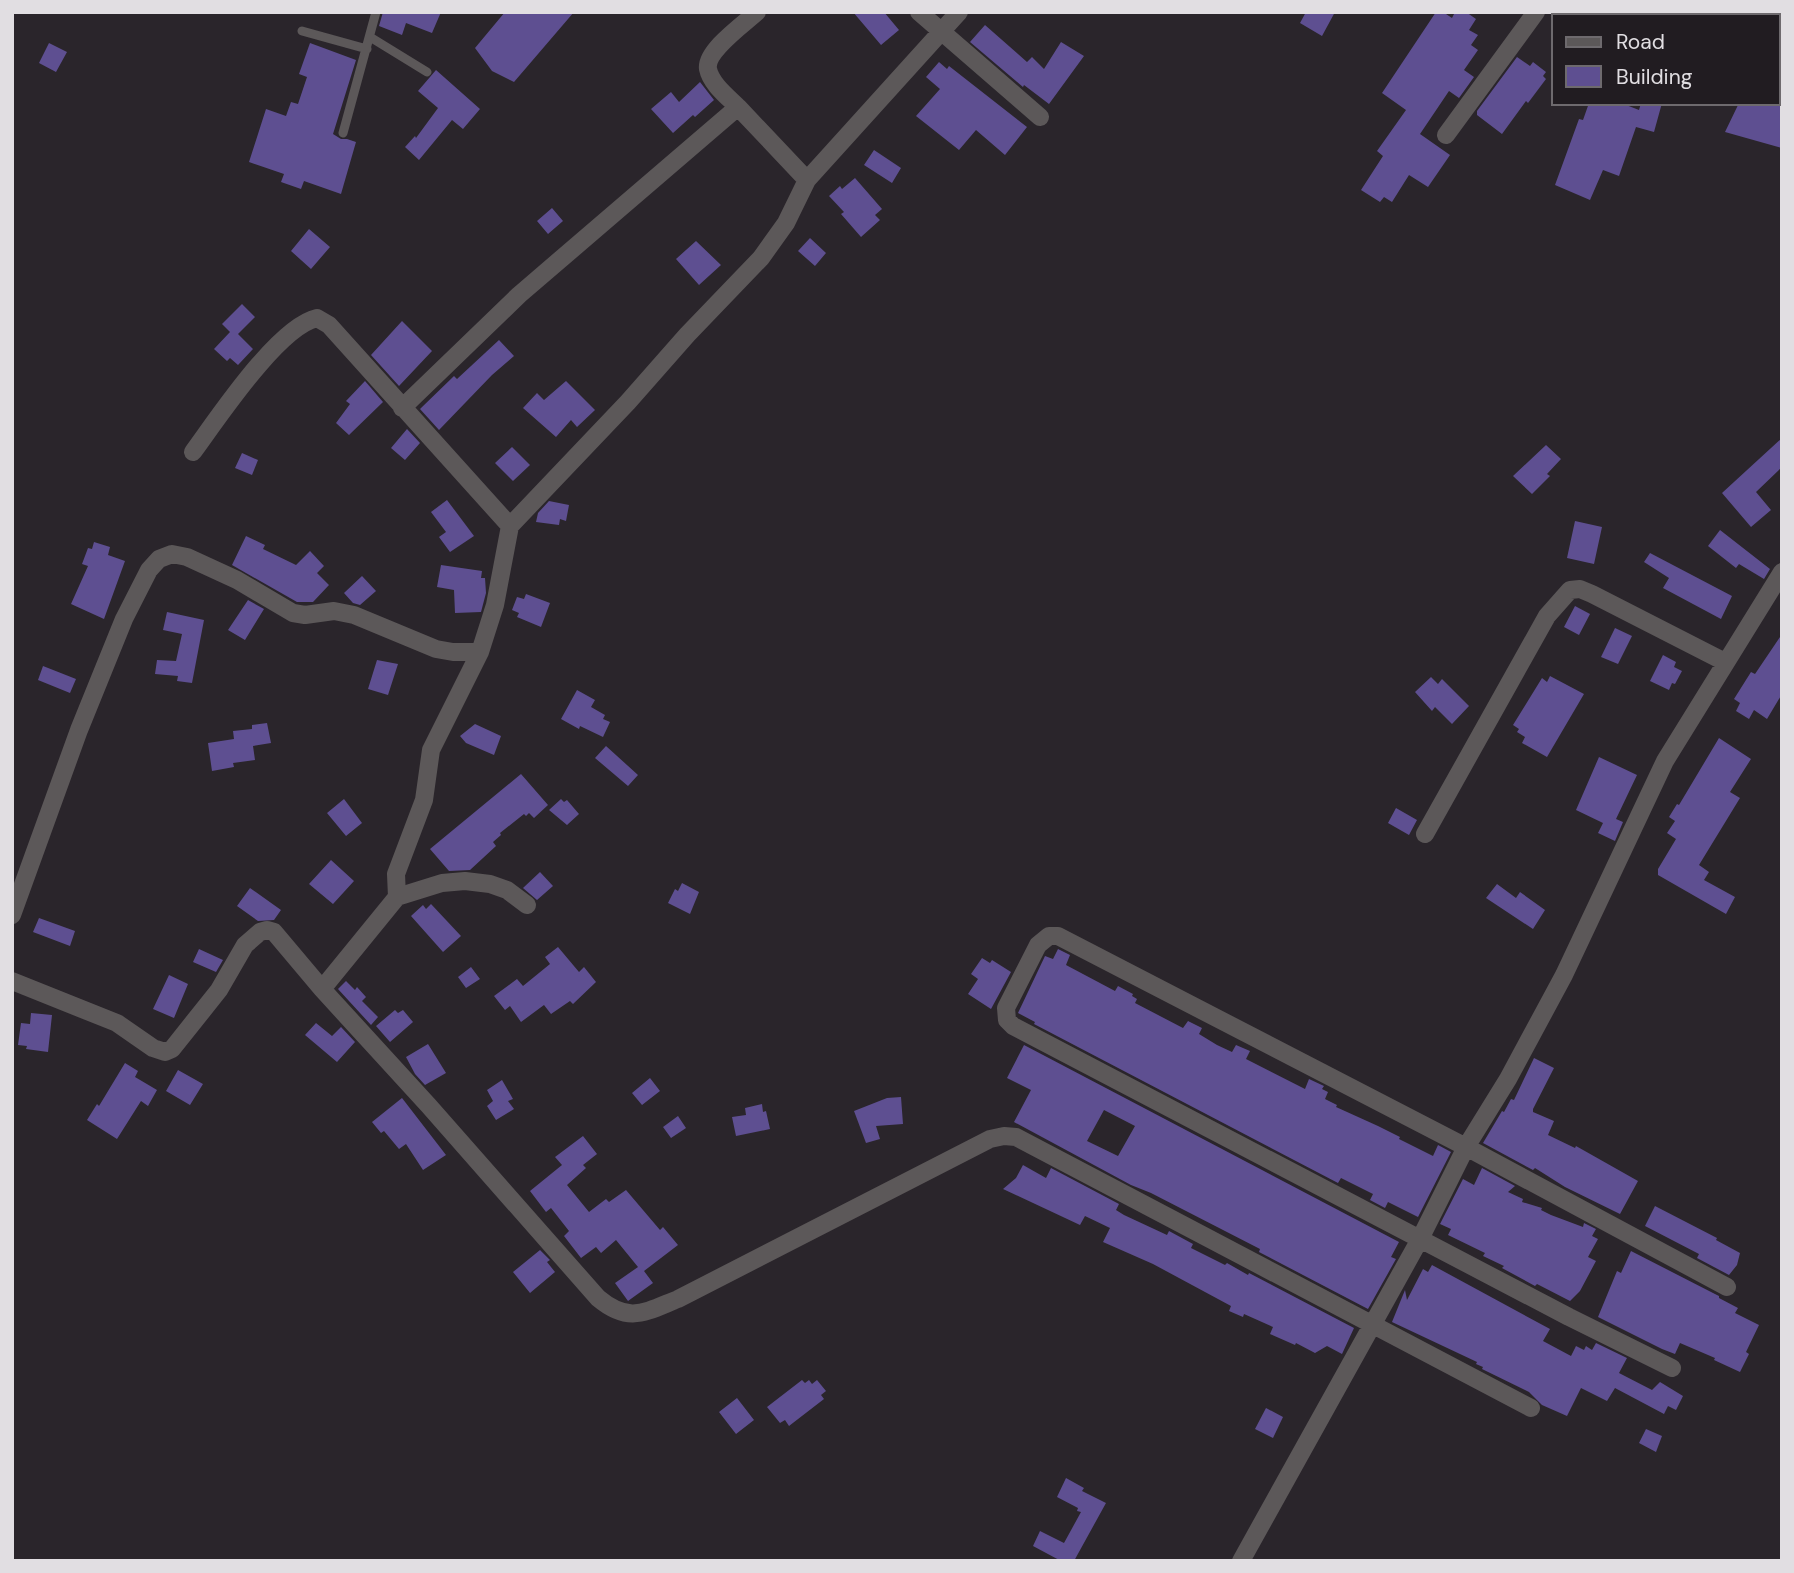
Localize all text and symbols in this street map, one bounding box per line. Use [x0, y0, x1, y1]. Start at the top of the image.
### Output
legend [1552, 14, 1780, 105]
text: Road [1616, 28, 1665, 56]
text: Building [1616, 63, 1693, 91]

